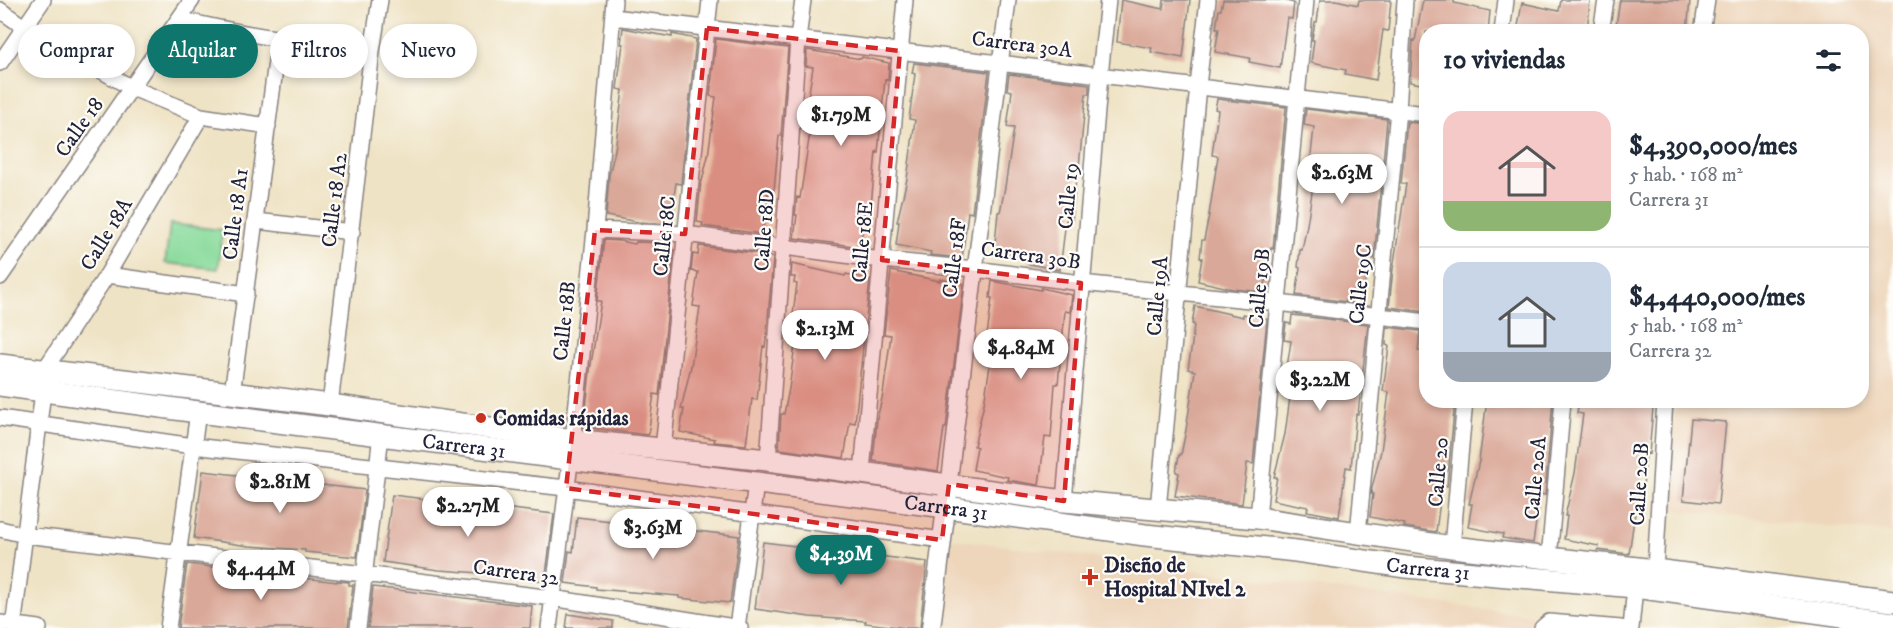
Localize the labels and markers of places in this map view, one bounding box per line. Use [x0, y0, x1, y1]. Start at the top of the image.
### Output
pin: $1.79M [792, 96, 890, 147]
pin: $2.63M [1293, 154, 1391, 205]
pin: $2.13M [776, 310, 874, 361]
pin: $4.84M [972, 329, 1070, 380]
pin: $3.22M [1271, 361, 1369, 412]
place label: Comidas rápidas [493, 406, 628, 432]
marker: Comidas rápidas [474, 411, 488, 425]
pin: $2.81M [231, 463, 329, 514]
pin: $2.27M [419, 487, 517, 538]
pin: $3.63M [604, 509, 702, 560]
pin: $4.39M [792, 535, 890, 586]
pin: $4.44M [212, 550, 310, 601]
place label: Diseño de Hospital NIvel 2 [1104, 553, 1246, 603]
marker: Diseño de Hospital NIvel 2 [1081, 568, 1099, 586]

